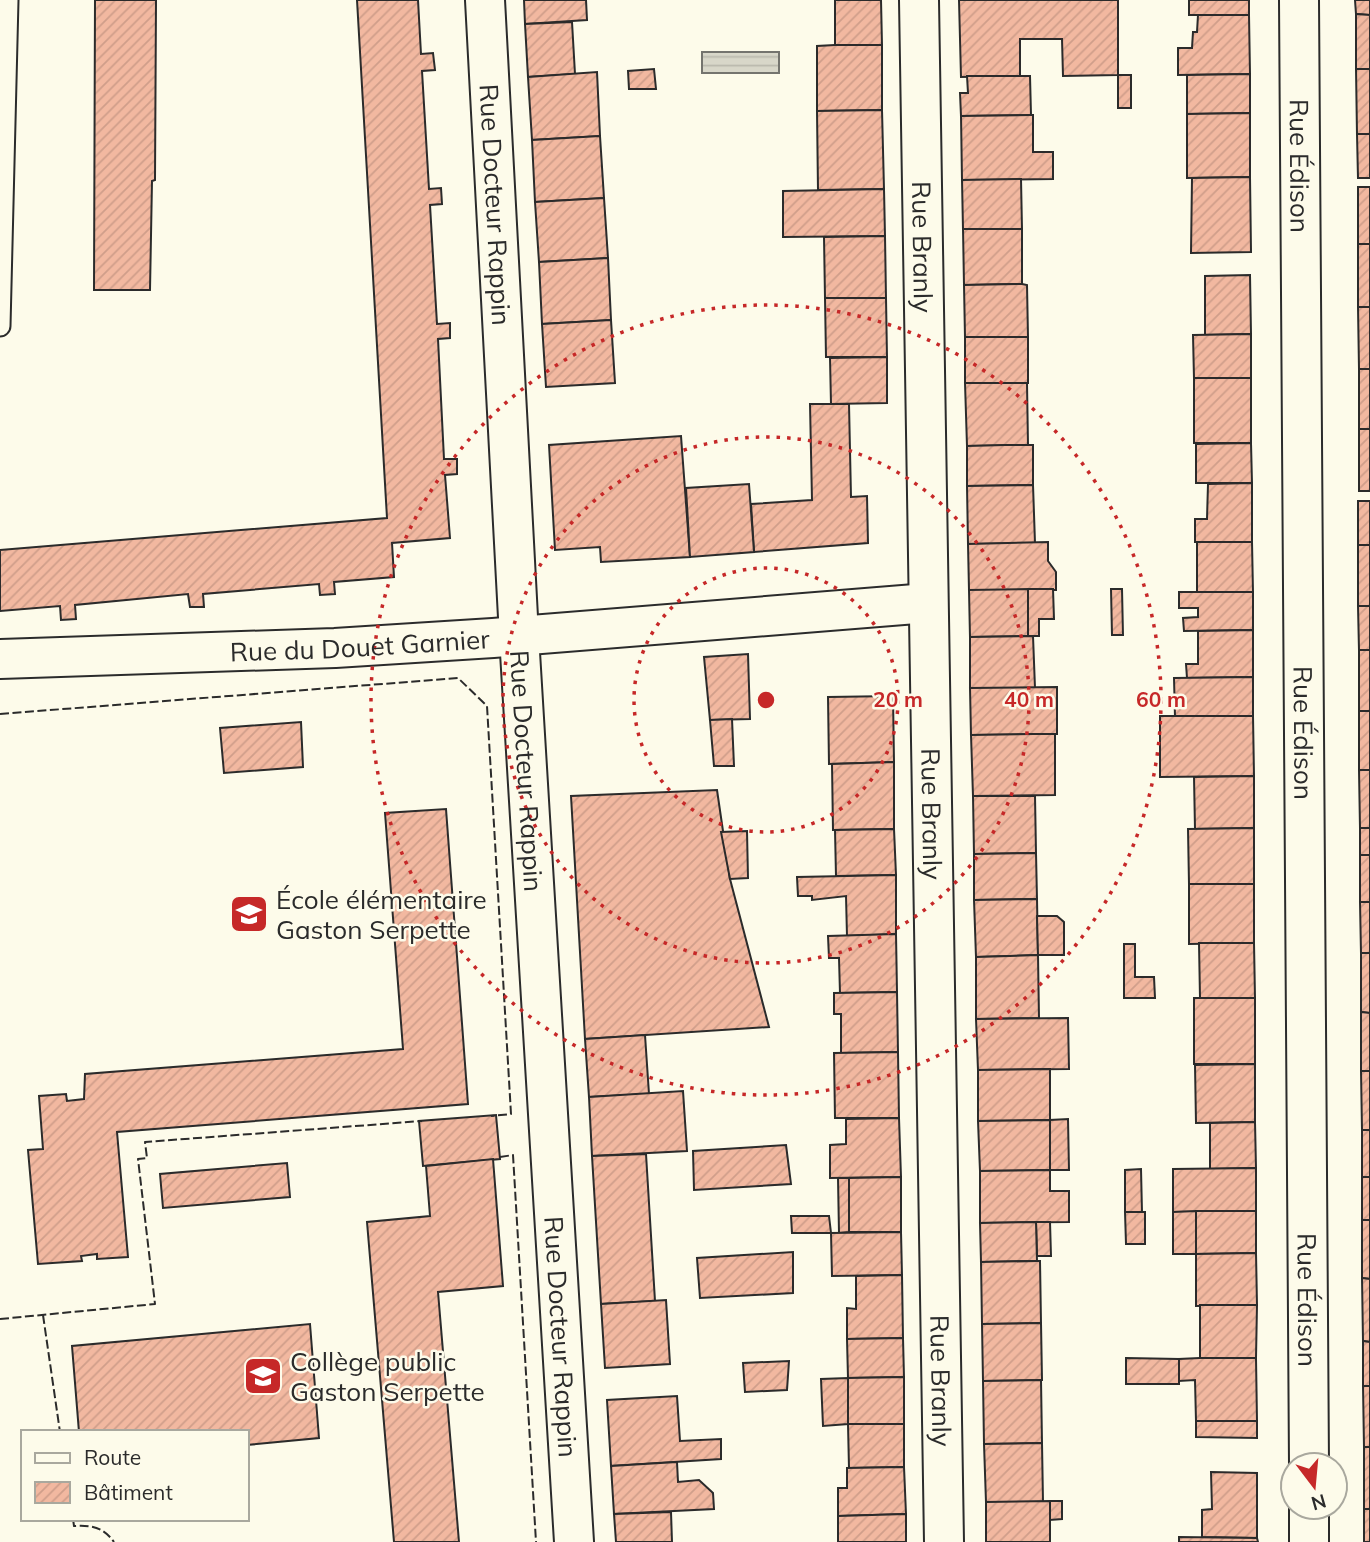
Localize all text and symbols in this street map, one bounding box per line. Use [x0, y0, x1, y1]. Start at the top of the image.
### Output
street label: Rue Docteur Rappin [473, 83, 519, 326]
street label: Rue Édison [1283, 99, 1317, 233]
street label: Rue Branly [905, 181, 941, 313]
street label: Rue du Douet Garnier [229, 622, 491, 668]
street label: Rue Docteur Rappin [503, 649, 551, 893]
street label: Rue Édison [1287, 666, 1321, 800]
text: 20 m [873, 686, 923, 712]
text: 40 m [1004, 686, 1054, 712]
text: 60 m [1136, 686, 1186, 712]
centre of rings [754, 688, 778, 712]
street label: Rue Branly [915, 748, 950, 880]
place label: École élémentaire Gaston Serpette [276, 883, 487, 946]
school or university icon: École élémentaire Gaston Serpette [228, 893, 270, 935]
street label: Rue Docteur Rappin [538, 1215, 585, 1458]
street label: Rue Édison [1291, 1233, 1325, 1367]
street label: Rue Branly [924, 1315, 959, 1447]
place label: Collège public Gaston Serpette [290, 1345, 485, 1408]
school or university icon: Collège public Gaston Serpette [242, 1355, 284, 1397]
legend [21, 1430, 248, 1521]
text: Route [84, 1444, 141, 1470]
north arrow [1279, 1451, 1349, 1521]
text: Bâtiment [84, 1479, 173, 1505]
text: N [1308, 1489, 1329, 1516]

